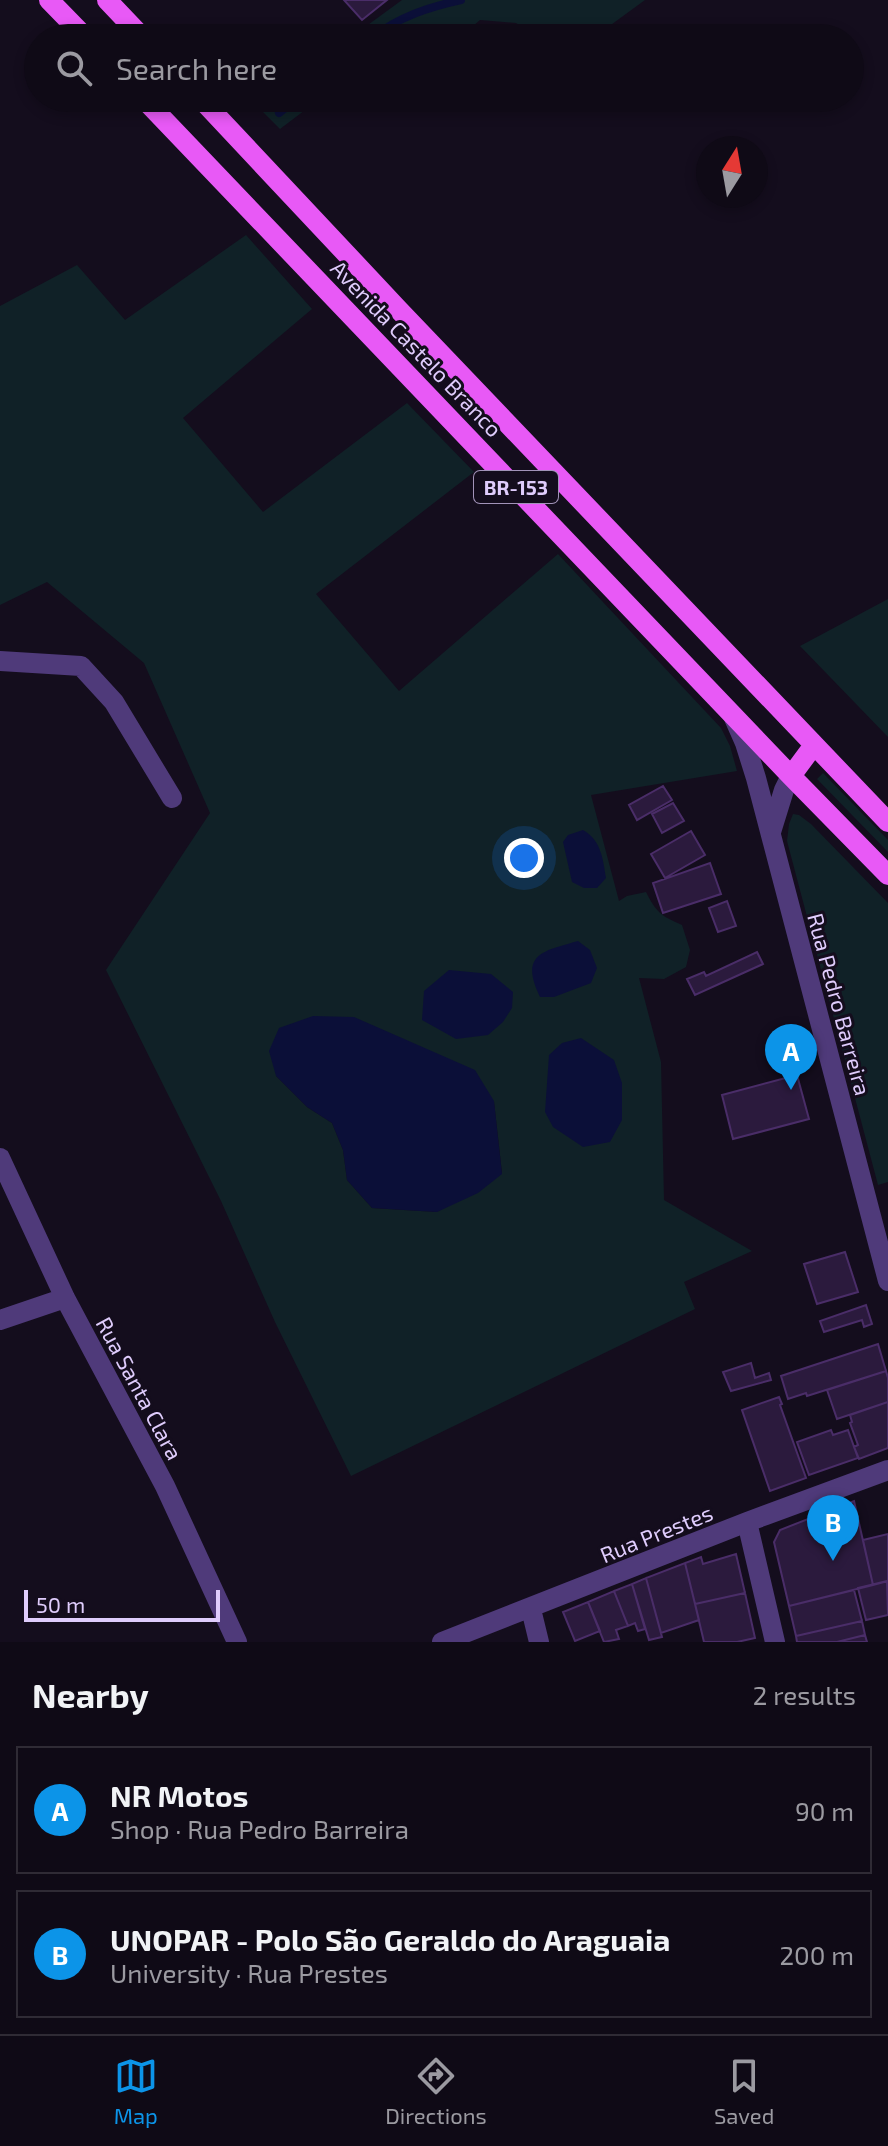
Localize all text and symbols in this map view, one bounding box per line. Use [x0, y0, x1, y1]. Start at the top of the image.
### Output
search box [24, 24, 864, 112]
icon: search [52, 46, 96, 90]
text: Search here [116, 50, 277, 86]
north arrow [696, 136, 768, 208]
street label: Avenida Castelo Branco [326, 255, 508, 441]
road number: BR-153 [474, 471, 558, 503]
your location [504, 838, 544, 878]
street label: Rua Pedro Barreira [803, 910, 877, 1098]
pin: A [765, 1024, 817, 1090]
street label: Rua Santa Clara [91, 1312, 189, 1464]
pin: B [807, 1495, 859, 1561]
street label: Rua Prestes [596, 1499, 716, 1567]
scale bar [24, 1586, 220, 1622]
text: 50 m [36, 1591, 85, 1617]
text: Nearby [32, 1674, 149, 1715]
text: 2 results [753, 1679, 856, 1710]
text: NR Motos [110, 1777, 249, 1813]
text: A [52, 1795, 68, 1826]
text: 90 m [795, 1795, 854, 1826]
text: Shop · Rua Pedro Barreira [110, 1813, 409, 1844]
text: UNOPAR - Polo São Geraldo do Araguaia [110, 1921, 670, 1957]
text: B [52, 1939, 68, 1970]
text: 200 m [779, 1939, 854, 1970]
text: University · Rua Prestes [110, 1957, 388, 1988]
tab: Map [114, 2054, 158, 2128]
tab: Directions [385, 2054, 487, 2128]
tab: Saved [714, 2054, 774, 2128]

